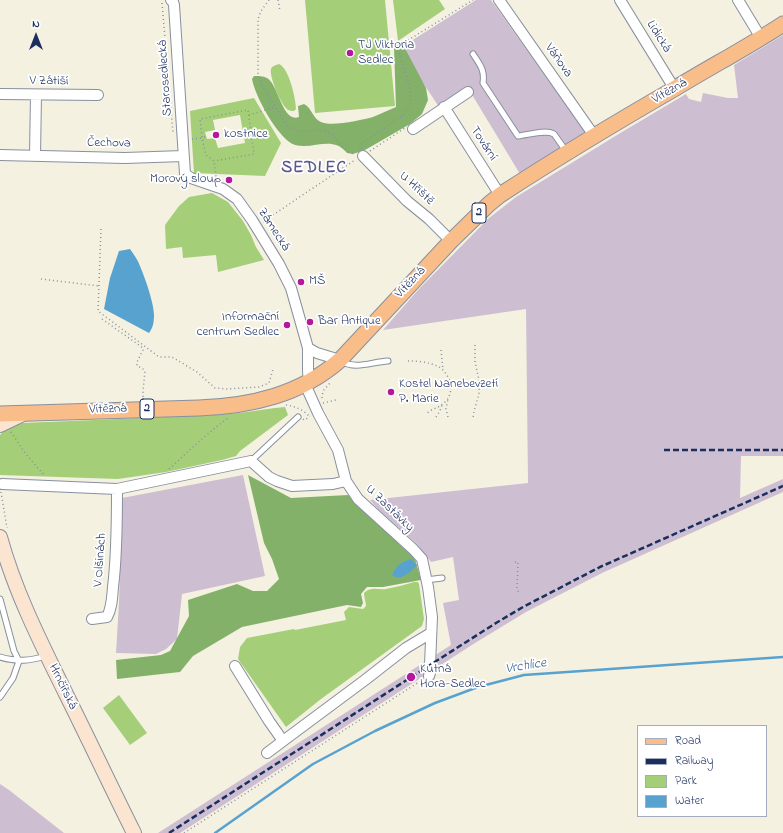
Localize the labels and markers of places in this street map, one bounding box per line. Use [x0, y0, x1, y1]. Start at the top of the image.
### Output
place label: TJ Viktoria Sedlec [358, 38, 414, 69]
marker: TJ Viktoria Sedlec [345, 48, 355, 58]
place label: kostnice [224, 127, 268, 143]
marker: kostnice [211, 130, 221, 140]
place label: Morový sloup [150, 172, 221, 188]
marker: Morový sloup [224, 175, 234, 185]
place label: MŠ [309, 274, 325, 290]
marker: MŠ [296, 277, 306, 287]
place label: Informační centrum Sedlec [197, 310, 279, 341]
place label: Bar Antique [318, 314, 381, 330]
marker: Bar Antique [305, 317, 315, 327]
marker: Informační centrum Sedlec [282, 320, 292, 330]
place label: Kostel Nanebevzetí P. Marie [399, 377, 498, 408]
marker: Kostel Nanebevzetí P. Marie [386, 387, 396, 397]
place label: Kutná Hora-Sedlec [420, 662, 485, 693]
marker: Kutná Hora-Sedlec [405, 671, 417, 683]

